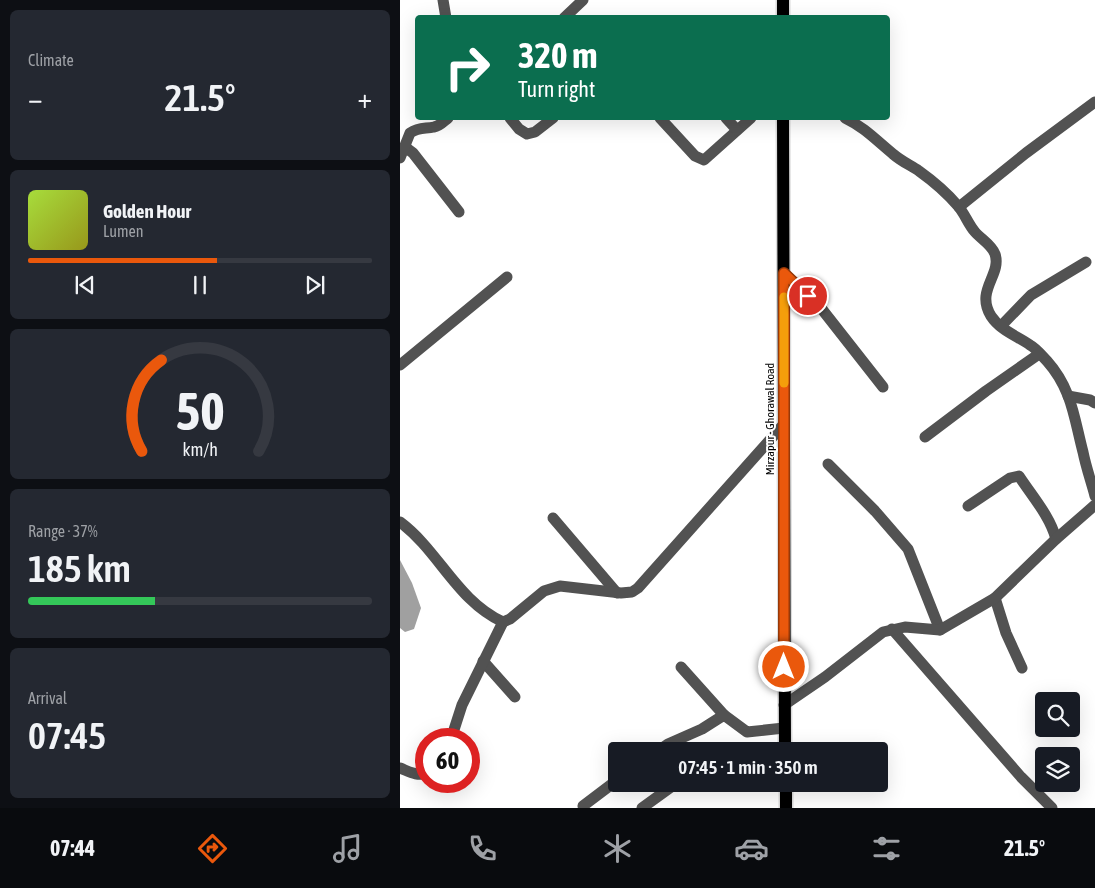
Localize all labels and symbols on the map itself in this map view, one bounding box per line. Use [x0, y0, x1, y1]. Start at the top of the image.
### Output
pin [787, 275, 829, 317]
street label: Mirzapur - Ghorawal Road [763, 363, 777, 475]
position arrow [757, 640, 809, 692]
speed limit sign: 60 [415, 728, 480, 793]

